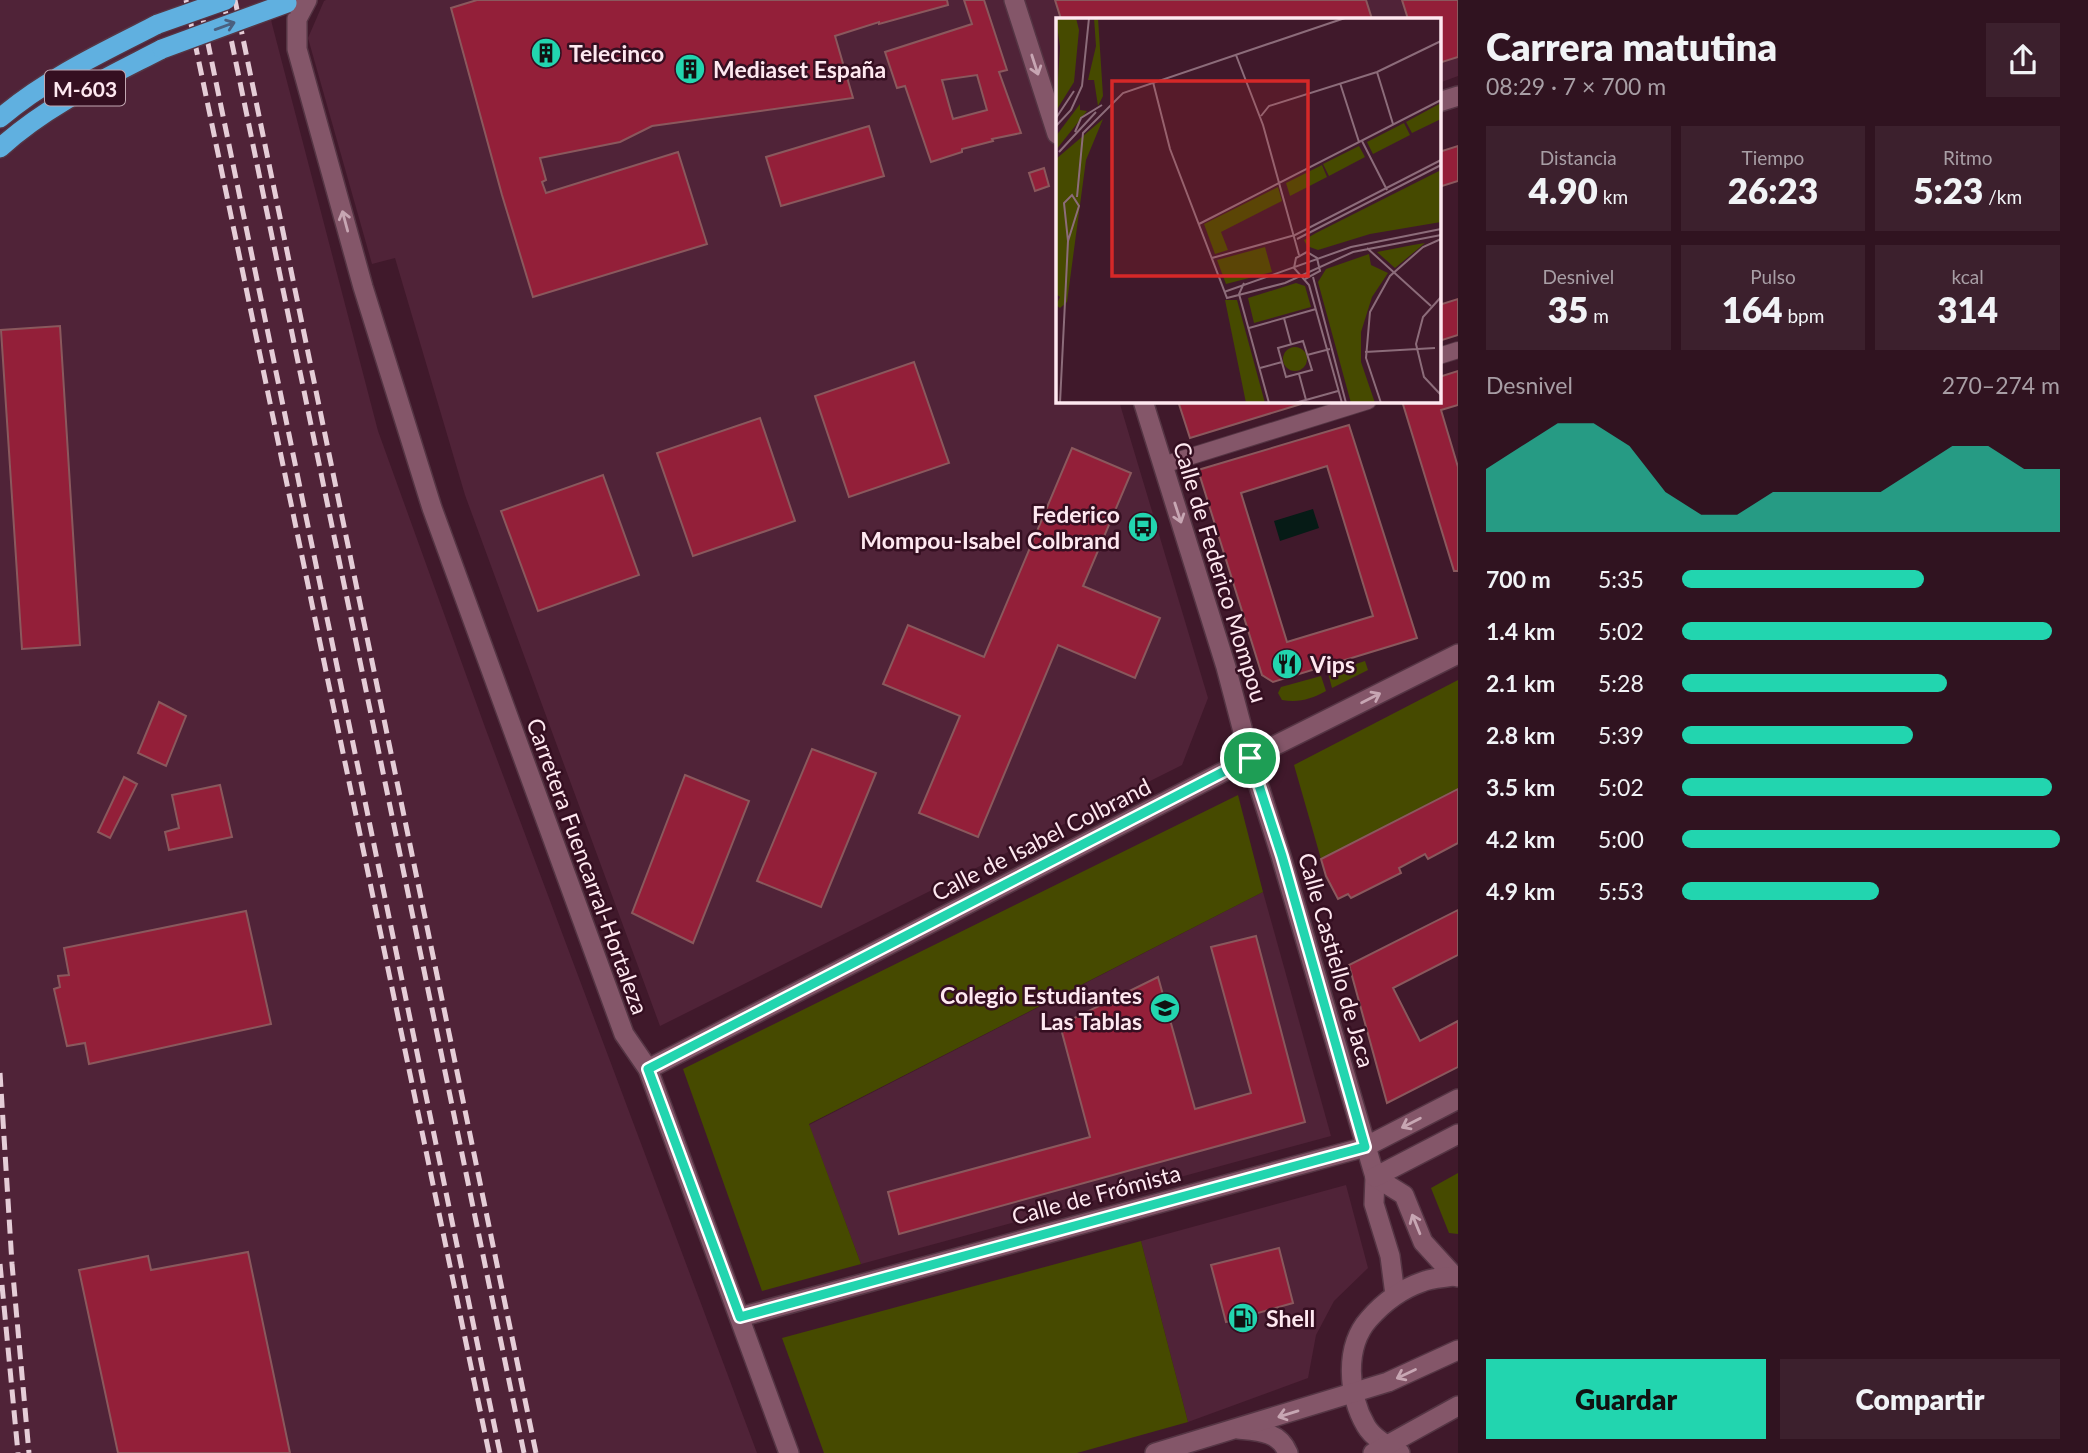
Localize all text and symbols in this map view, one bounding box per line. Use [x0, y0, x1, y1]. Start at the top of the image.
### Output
inset map [1056, 18, 1440, 402]
one-way arrow [213, 19, 235, 31]
text: Carrera matutina [1486, 23, 1777, 69]
button: share [1986, 23, 2060, 97]
building icon: Telecinco [529, 36, 563, 70]
place label: Telecinco [569, 39, 664, 67]
building icon: Mediaset España [673, 52, 707, 86]
one-way arrow [1029, 54, 1042, 76]
place label: Mediaset España [713, 55, 886, 83]
road number: M-603 [45, 70, 125, 106]
text: 08:29 · 7 × 700 m [1486, 72, 1666, 100]
text: Distancia [1540, 146, 1617, 169]
text: Tiempo [1742, 146, 1804, 169]
text: Ritmo [1943, 146, 1992, 169]
text: 4.90 [1529, 169, 1598, 211]
text: 26:23 [1728, 169, 1818, 211]
text: 5:23 [1913, 169, 1983, 211]
text: km [1598, 185, 1628, 208]
text: /km [1983, 185, 2022, 208]
one-way arrow [337, 210, 350, 232]
text: Desnivel [1542, 265, 1614, 288]
text: Pulso [1750, 265, 1796, 288]
text: kcal [1952, 265, 1984, 288]
text: 35 [1548, 288, 1588, 330]
text: 164 [1722, 288, 1783, 330]
text: 314 [1937, 288, 1998, 330]
text: m [1588, 304, 1609, 327]
text: bpm [1783, 304, 1824, 327]
text: Desnivel [1486, 371, 1573, 399]
text: 270–274 m [1942, 371, 2060, 399]
street label: Calle de Federico Mompou [1168, 438, 1274, 706]
place label: Federico Mompou-Isabel Colbrand [860, 500, 1120, 554]
one-way arrow [1173, 501, 1185, 523]
bus stop icon: Federico Mompou-Isabel Colbrand [1126, 510, 1160, 544]
text: 700 m [1486, 565, 1551, 593]
text: 5:35 [1598, 565, 1644, 593]
text: 1.4 km [1486, 617, 1555, 645]
text: 5:02 [1598, 617, 1644, 645]
restaurant icon: Vips [1270, 647, 1304, 681]
place label: Vips [1309, 650, 1355, 678]
text: 2.1 km [1486, 669, 1555, 697]
text: 5:28 [1598, 669, 1644, 697]
one-way arrow [1360, 691, 1381, 705]
street label: Carretera Fuencarral-Hortaleza [521, 714, 655, 1018]
text: 2.8 km [1486, 721, 1555, 749]
text: 5:39 [1598, 721, 1644, 749]
pin [1220, 728, 1280, 788]
icon: arrive [1231, 739, 1269, 777]
street label: Calle de Isabel Colbrand [927, 772, 1155, 906]
text: 3.5 km [1486, 773, 1555, 801]
text: 5:02 [1598, 773, 1644, 801]
text: 4.2 km [1486, 825, 1555, 853]
text: 5:00 [1598, 825, 1644, 853]
street label: Calle Castiello de Jaca [1293, 849, 1381, 1071]
text: 4.9 km [1486, 877, 1555, 905]
text: 5:53 [1598, 877, 1644, 905]
place label: Colegio Estudiantes Las Tablas [940, 981, 1142, 1035]
school or university icon: Colegio Estudiantes Las Tablas [1148, 991, 1182, 1025]
one-way arrow [1402, 1116, 1422, 1130]
street label: Calle de Frómista [1009, 1158, 1183, 1230]
one-way arrow [1408, 1214, 1421, 1235]
fuel station icon: Shell [1226, 1301, 1260, 1335]
place label: Shell [1266, 1304, 1315, 1332]
button: Guardar [1486, 1359, 1766, 1439]
button: Compartir [1780, 1359, 2060, 1439]
one-way arrow [1396, 1367, 1417, 1381]
one-way arrow [1277, 1408, 1299, 1421]

